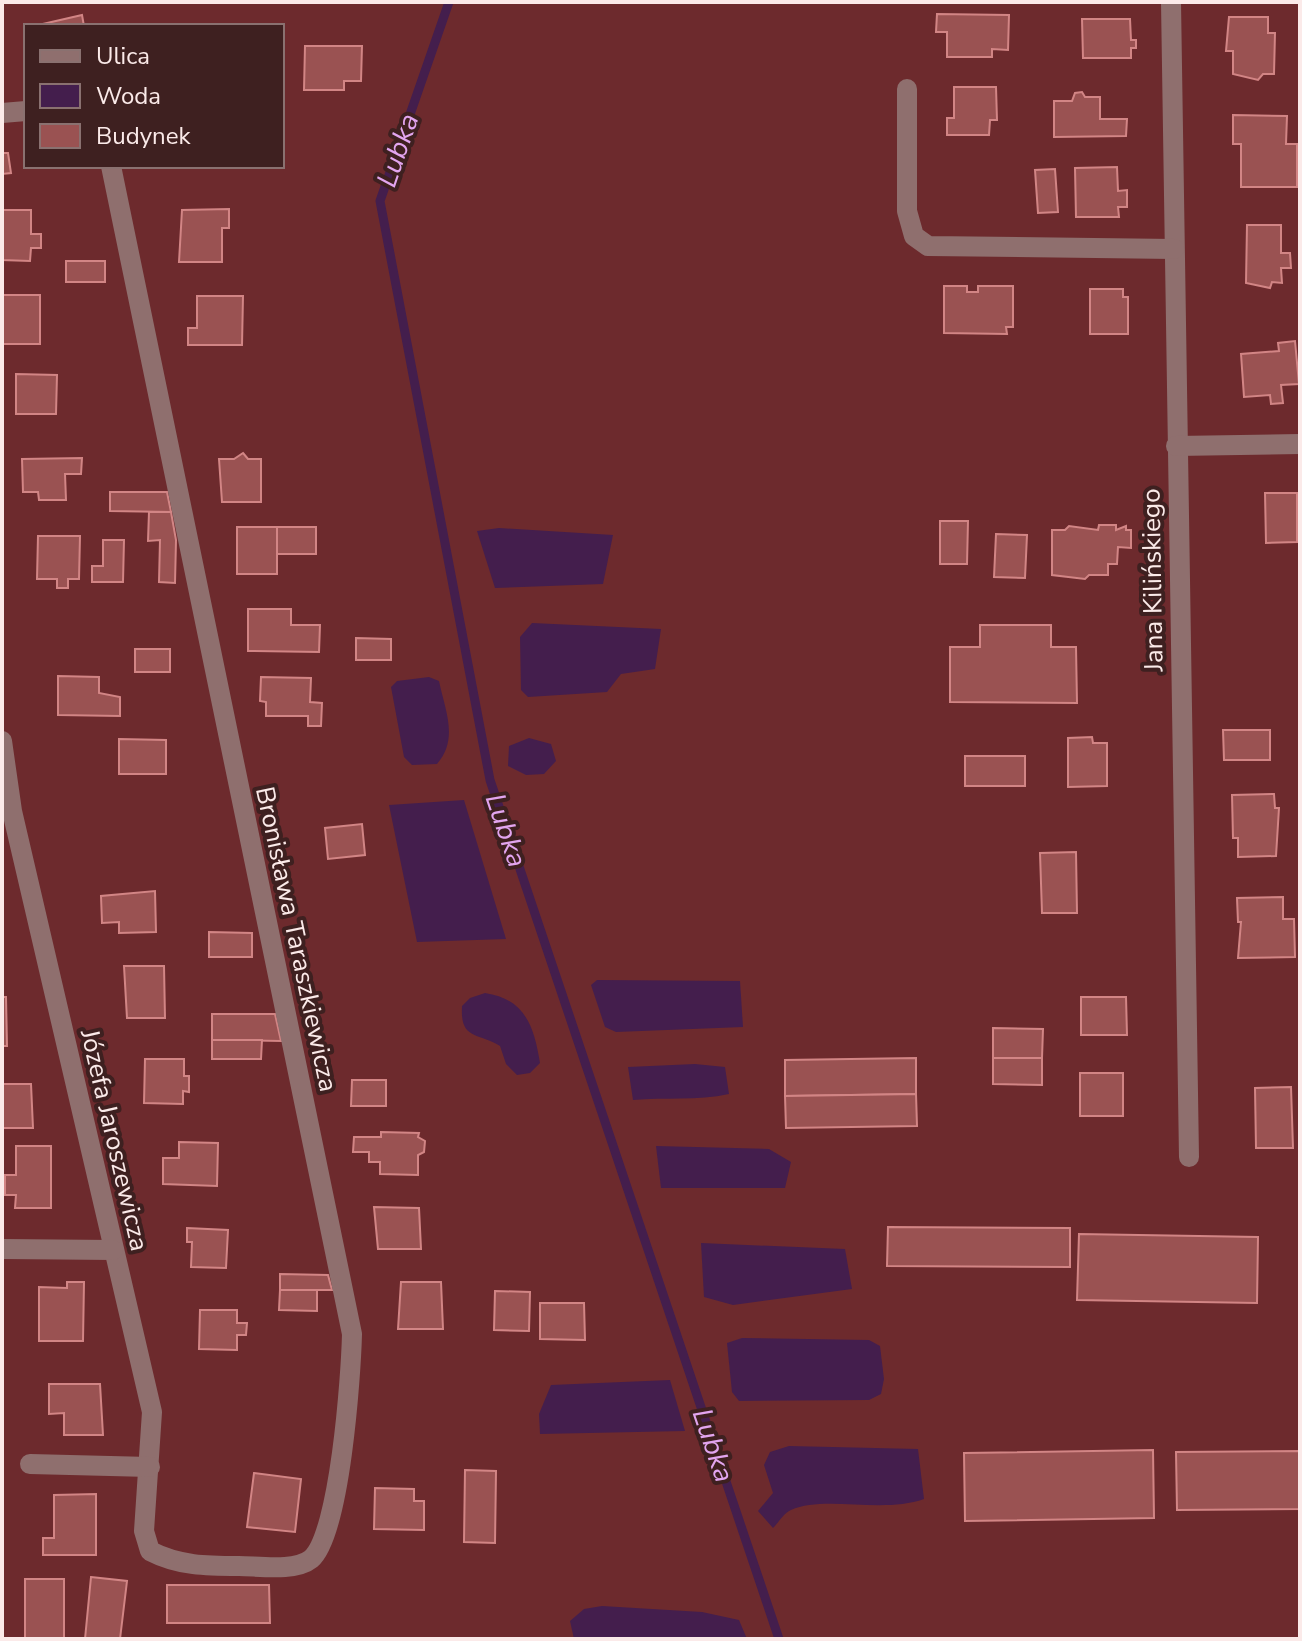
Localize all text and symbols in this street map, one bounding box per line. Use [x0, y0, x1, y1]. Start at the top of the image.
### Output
legend [24, 24, 284, 168]
text: Ulica [96, 40, 150, 72]
text: Woda [96, 80, 161, 112]
water label: Lubka [368, 108, 428, 192]
text: Budynek [96, 120, 191, 152]
street label: Jana Kilińskiego [1133, 488, 1172, 673]
street label: Bronisława Taraszkiewicza [247, 783, 346, 1095]
water label: Lubka [476, 788, 536, 872]
street label: Józefa Jaroszewicza [72, 1025, 157, 1254]
water label: Lubka [683, 1403, 743, 1487]

